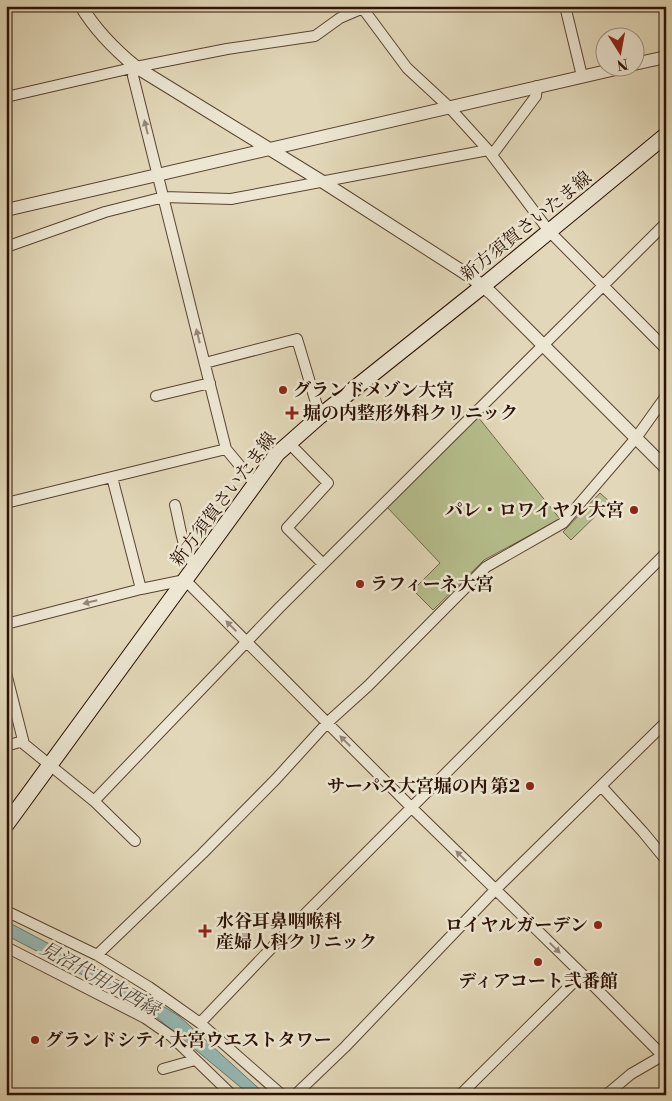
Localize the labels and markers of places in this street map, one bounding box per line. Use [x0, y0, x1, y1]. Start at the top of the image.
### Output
place label: グランドメゾン大宮 [293, 379, 454, 402]
marker: グランドメゾン大宮 [277, 384, 289, 396]
place label: 堀の内整形外科クリニック [303, 402, 518, 425]
marker: 堀の内整形外科クリニック [285, 406, 299, 420]
place label: パレ・ロワイヤル大宮 [445, 499, 624, 522]
marker: パレ・ロワイヤル大宮 [628, 504, 640, 516]
place label: ラフィーネ大宮 [370, 573, 494, 596]
marker: ラフィーネ大宮 [354, 578, 366, 590]
place label: サーパス大宮堀の内 第2 [327, 775, 520, 798]
marker: サーパス大宮堀の内 第2 [524, 780, 536, 792]
place label: 水谷耳鼻咽喉科 産婦人科クリニック [216, 910, 377, 954]
place label: ロイヤルガーデン [445, 914, 588, 937]
marker: ロイヤルガーデン [592, 919, 604, 931]
marker: 水谷耳鼻咽喉科 産婦人科クリニック [198, 924, 212, 938]
marker: ディアコート弐番館 [532, 956, 544, 968]
place label: ディアコート弐番館 [458, 970, 618, 993]
place label: グランドシティ大宮ウエストタワー [45, 1029, 332, 1052]
marker: グランドシティ大宮ウエストタワー [29, 1034, 41, 1046]

